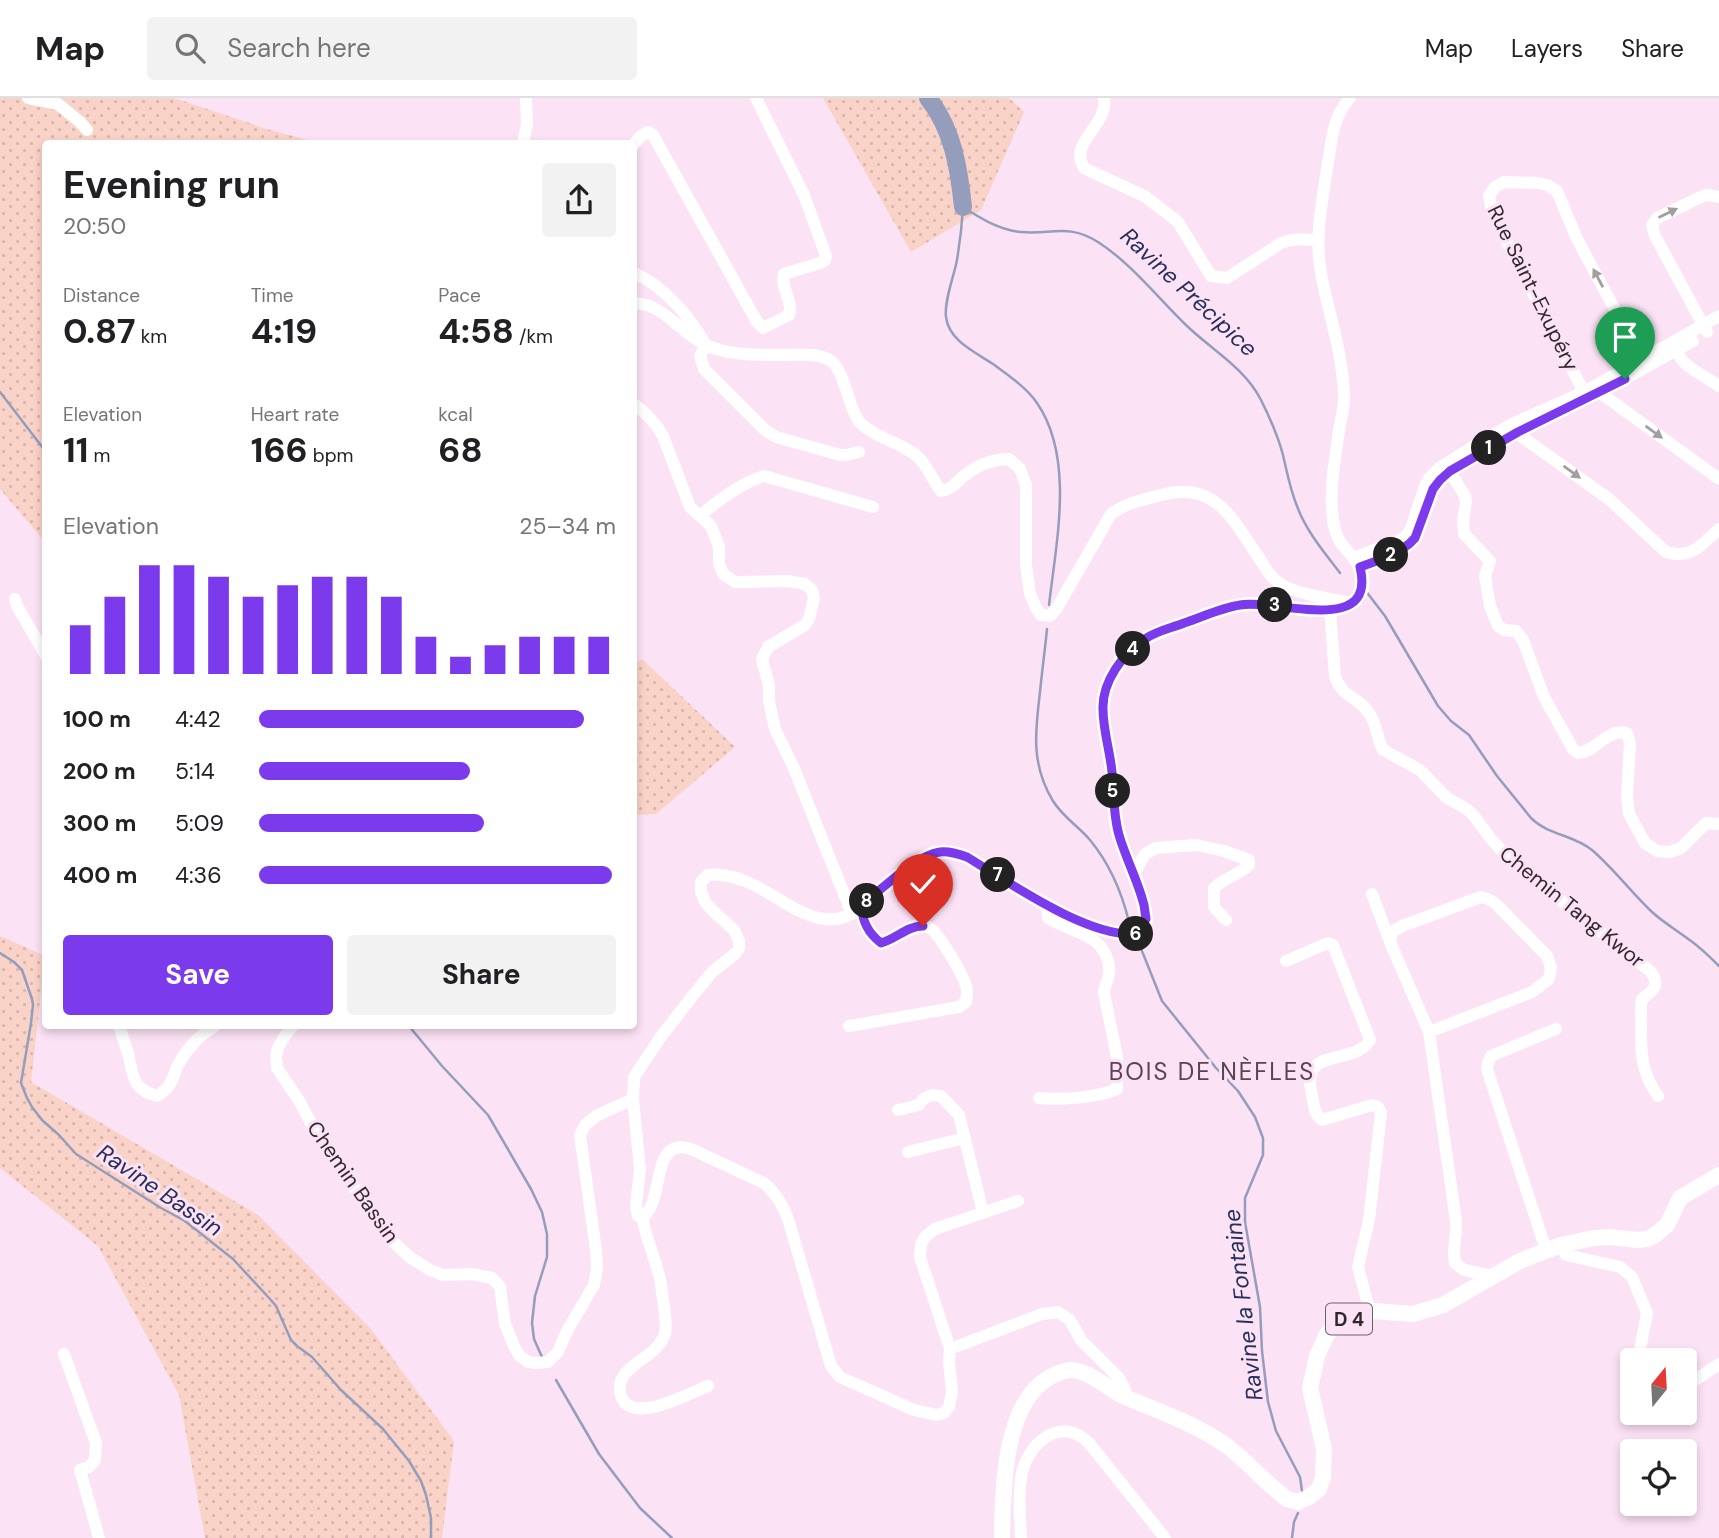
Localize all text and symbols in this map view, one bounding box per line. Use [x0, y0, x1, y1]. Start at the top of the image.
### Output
search box [147, 17, 637, 80]
text: Map [35, 27, 105, 70]
icon: search [171, 29, 209, 67]
text: Search here [227, 31, 371, 65]
text: Map [1425, 33, 1473, 64]
text: Layers [1511, 33, 1583, 64]
text: Share [1621, 33, 1684, 64]
text: Evening run [63, 160, 280, 210]
button: share [542, 163, 616, 237]
street label: Rue Saint-Exupéry [1481, 200, 1585, 376]
one-way arrow [1658, 207, 1678, 219]
text: 20:50 [63, 211, 126, 241]
water label: Ravine Précipice [1114, 221, 1264, 363]
one-way arrow [1593, 268, 1604, 288]
text: Distance [63, 283, 140, 308]
text: Time [251, 283, 294, 308]
text: Pace [438, 283, 481, 308]
pin [1595, 307, 1655, 379]
text: 0.87 [63, 308, 136, 354]
text: 4:19 [251, 308, 317, 354]
text: 4:58 [438, 308, 514, 354]
icon: arrive [1606, 318, 1644, 356]
text: km [136, 324, 167, 349]
text: /km [514, 324, 553, 349]
text: Elevation [63, 402, 142, 427]
text: Heart rate [251, 402, 339, 427]
text: kcal [438, 402, 473, 427]
one-way arrow [1645, 425, 1664, 439]
text: 11 [63, 427, 88, 473]
text: 166 [251, 427, 308, 473]
text: 68 [438, 427, 483, 473]
pin: 1 [1472, 430, 1506, 466]
text: 1 [1485, 435, 1492, 460]
text: m [88, 443, 110, 468]
text: bpm [308, 443, 354, 468]
one-way arrow [1563, 465, 1581, 479]
text: Elevation [63, 511, 159, 541]
text: 25–34 m [519, 511, 616, 541]
pin: 2 [1374, 538, 1408, 573]
text: 2 [1385, 542, 1396, 567]
pin: 3 [1258, 588, 1292, 622]
text: 3 [1269, 592, 1280, 617]
pin: 4 [1116, 632, 1150, 666]
text: 4 [1126, 636, 1139, 661]
text: 100 m [63, 704, 131, 734]
text: 4:42 [175, 704, 221, 734]
text: 200 m [63, 756, 136, 786]
text: 5:14 [175, 756, 215, 786]
pin: 5 [1096, 774, 1130, 808]
text: 5 [1107, 778, 1118, 803]
text: 300 m [63, 808, 136, 838]
text: 5:09 [175, 808, 224, 838]
street label: Chemin Tang Kwor [1494, 840, 1651, 974]
pin [893, 854, 953, 926]
pin: 7 [981, 858, 1016, 892]
text: 400 m [63, 860, 137, 890]
text: 4:36 [175, 860, 222, 890]
text: 7 [992, 862, 1003, 887]
icon: check [904, 865, 942, 903]
pin: 8 [850, 884, 884, 918]
text: 8 [860, 888, 873, 913]
pin: 6 [1118, 916, 1154, 952]
text: 6 [1129, 921, 1142, 946]
button: Save [63, 935, 333, 1015]
button: Share [347, 935, 616, 1015]
district label: BOIS DE NÈFLES [1109, 1056, 1315, 1087]
street label: Chemin Bassin [301, 1116, 405, 1248]
water label: Ravine Bassin [91, 1137, 229, 1243]
water label: Ravine la Fontaine [1216, 1207, 1270, 1403]
road number: D 4 [1326, 1303, 1372, 1334]
north arrow [1620, 1348, 1698, 1424]
map controls [1620, 1348, 1697, 1516]
button: locate [1620, 1439, 1697, 1516]

